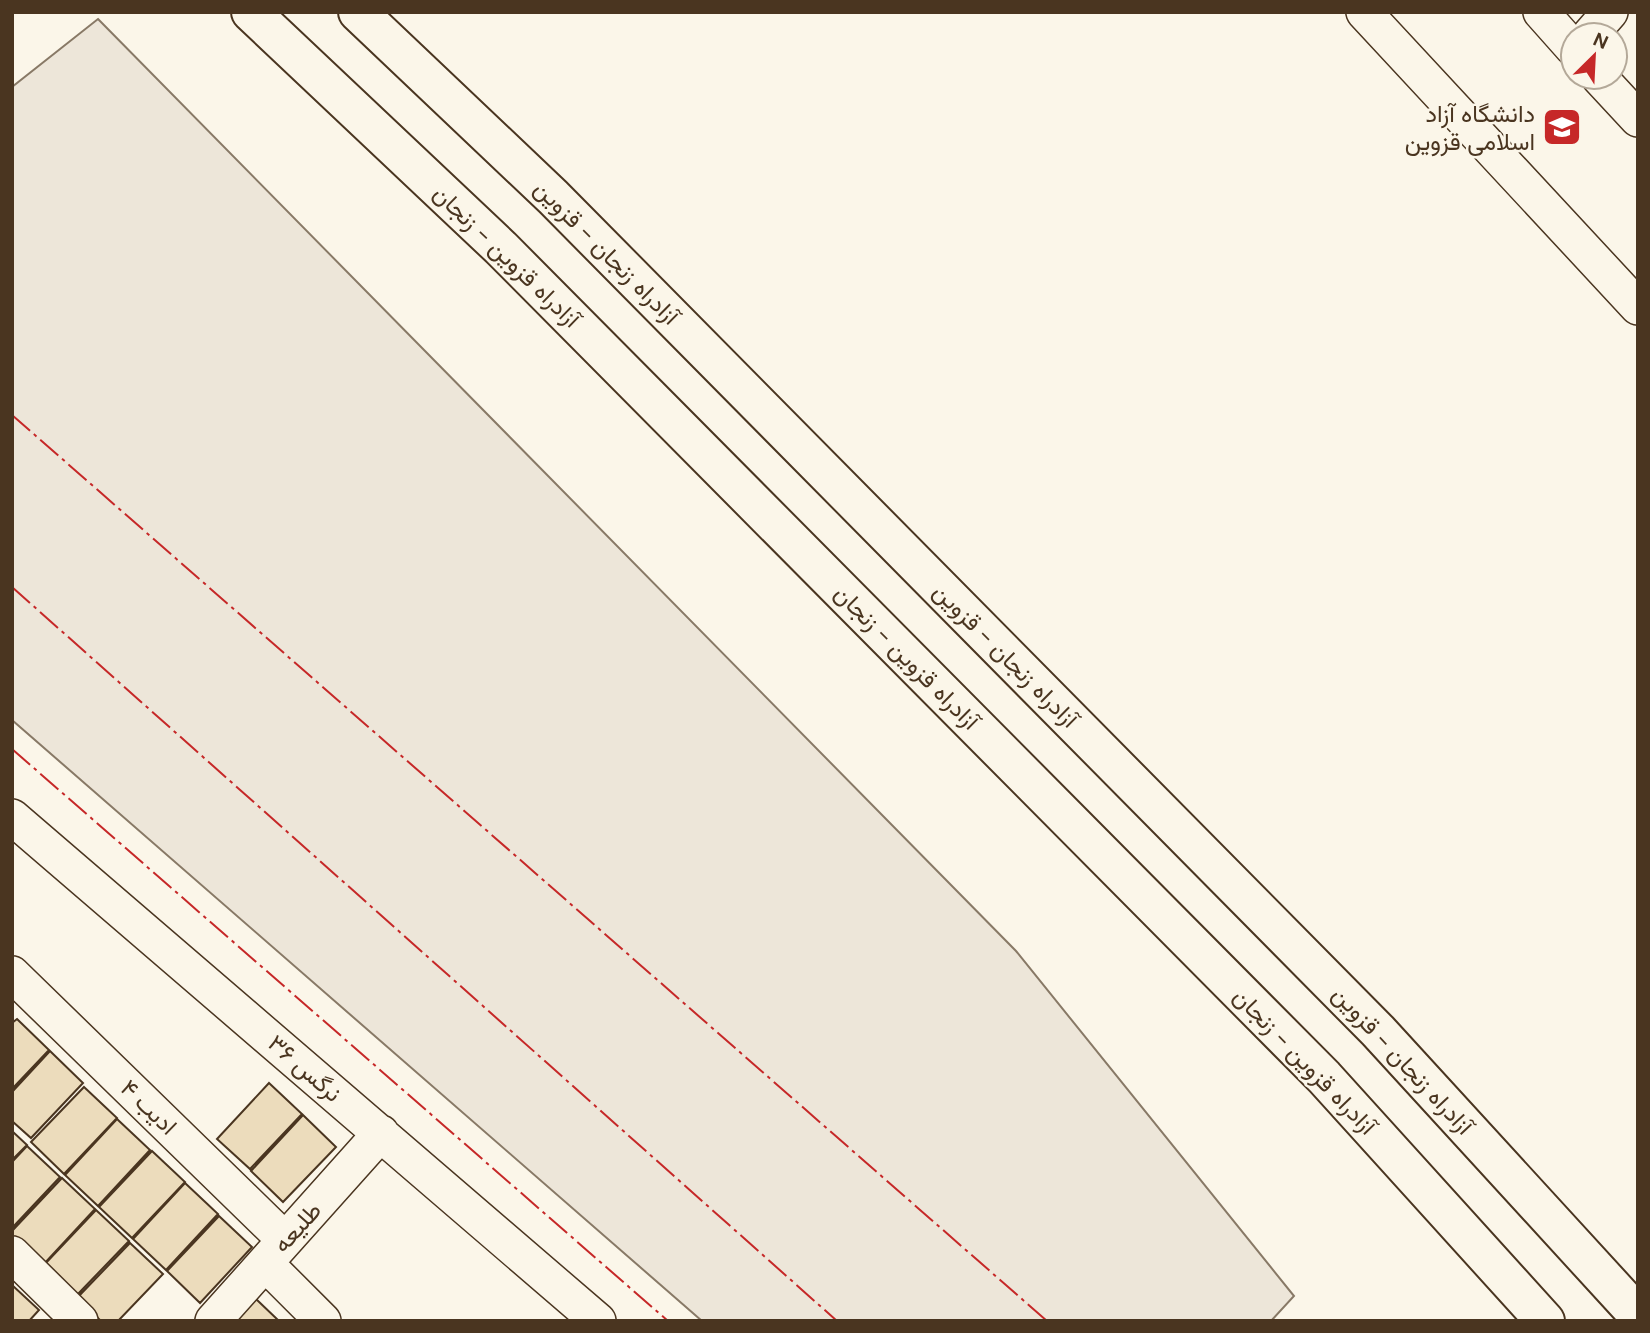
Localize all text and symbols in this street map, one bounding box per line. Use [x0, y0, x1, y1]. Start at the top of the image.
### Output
north arrow [1559, 21, 1629, 91]
text: N [1589, 27, 1612, 55]
place label: دانشگاه آزاد اسلامی قزوین [1405, 98, 1535, 157]
school or university icon: دانشگاه آزاد اسلامی قزوین [1541, 106, 1583, 148]
street label: آزادراه زنجان - قزوین [528, 173, 688, 333]
street label: آزادراه قزوین - زنجان [427, 178, 589, 336]
street label: آزادراه زنجان - قزوین [927, 576, 1087, 736]
street label: آزادراه قزوین - زنجان [828, 578, 988, 738]
street label: آزادراه زنجان - قزوین [1326, 979, 1482, 1143]
street label: آزادراه قزوین - زنجان [1227, 981, 1385, 1143]
street label: نرگس ۳۶ [262, 1027, 348, 1109]
street label: ادیب ۴ [114, 1073, 184, 1141]
street label: طلیعه [266, 1195, 328, 1259]

